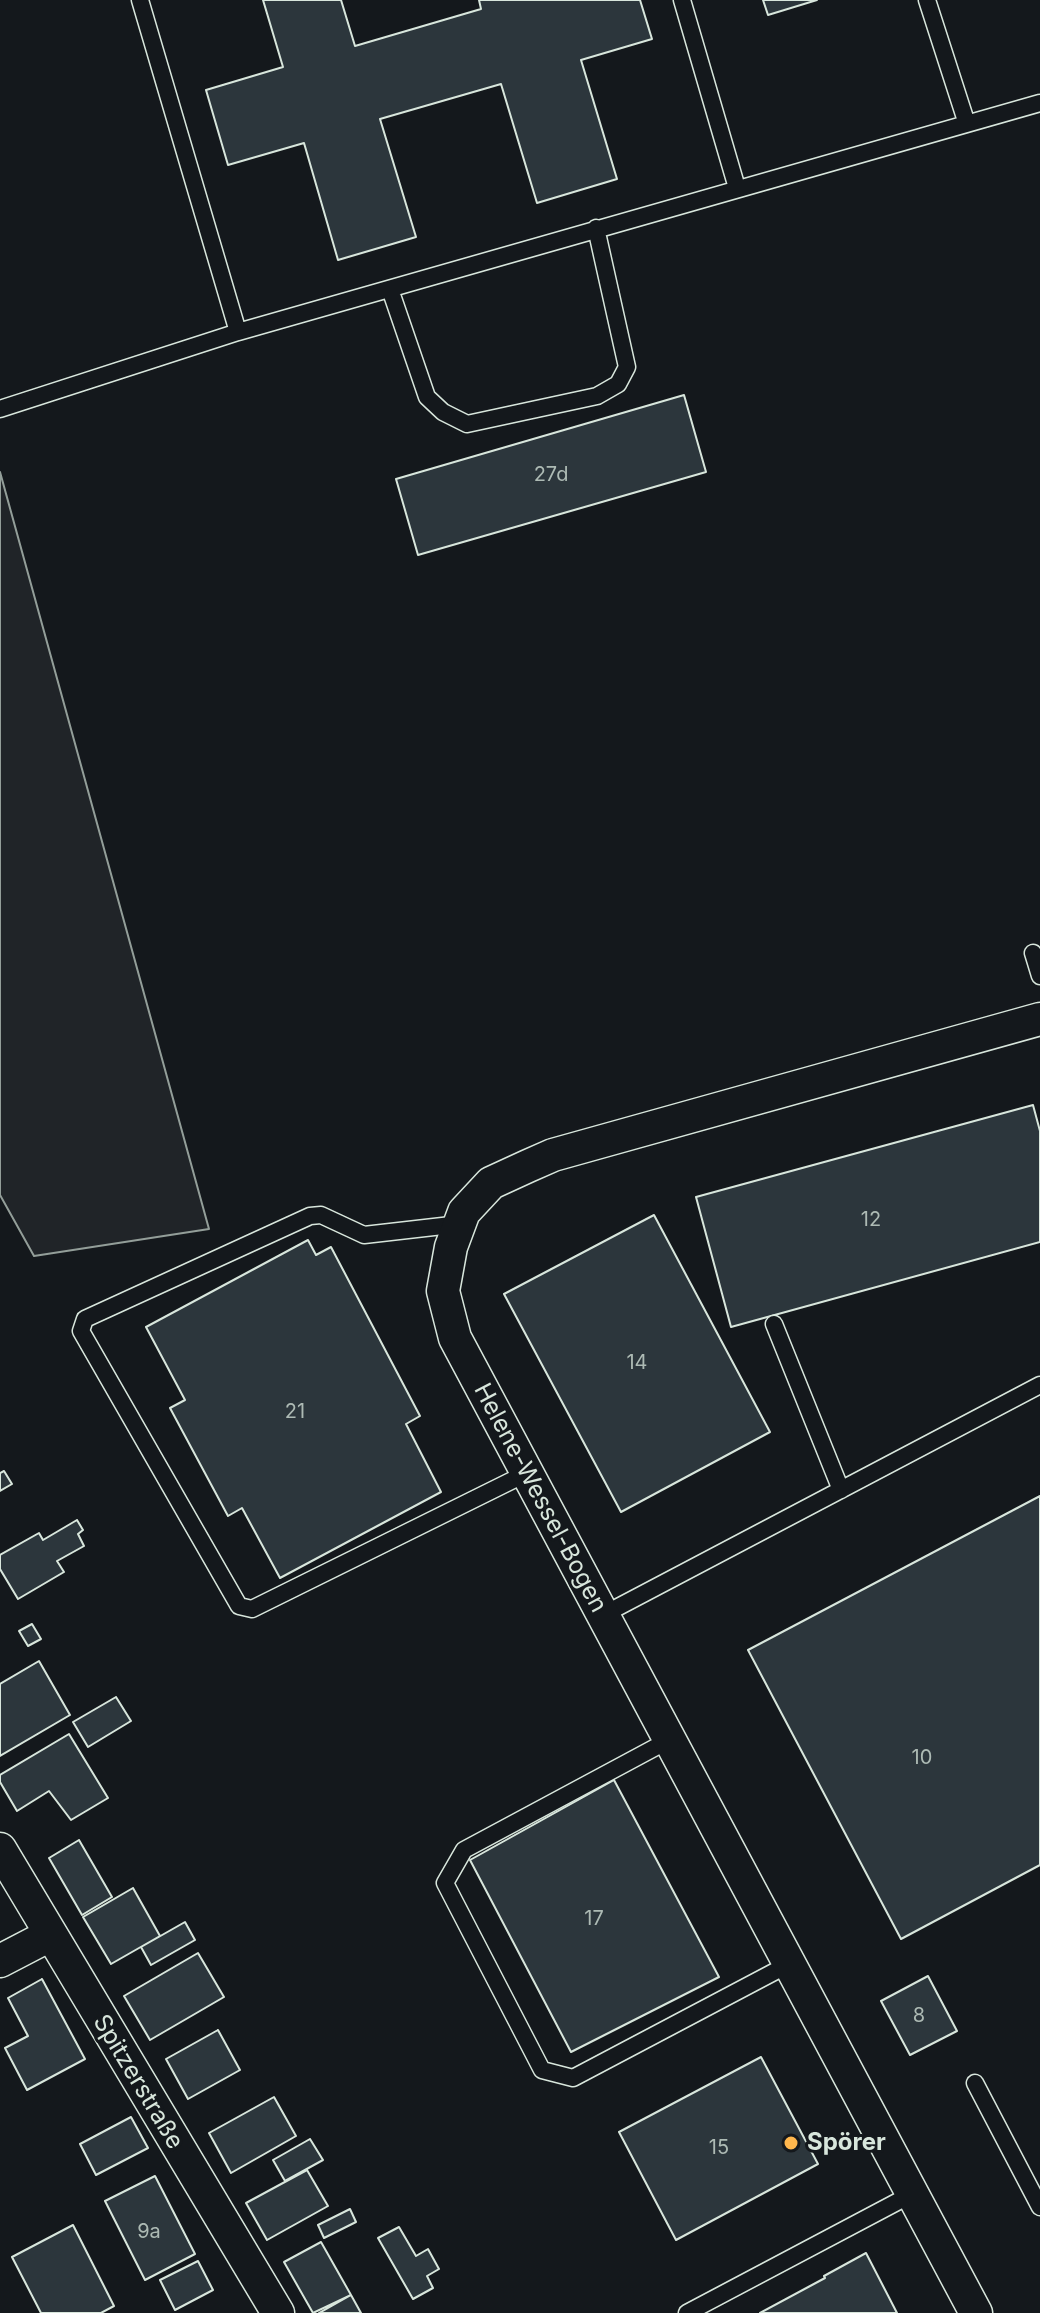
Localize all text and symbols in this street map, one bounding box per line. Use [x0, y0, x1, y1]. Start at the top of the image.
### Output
house number: 27d [534, 463, 568, 487]
house number: 12 [861, 1208, 881, 1232]
house number: 14 [626, 1351, 648, 1375]
street label: Helene-Wessel-Bogen [467, 1379, 613, 1617]
house number: 21 [285, 1400, 305, 1424]
house number: 10 [912, 1746, 932, 1770]
house number: 17 [584, 1907, 604, 1931]
house number: 8 [913, 2004, 925, 2028]
street label: Spitzerstraße [87, 2010, 189, 2154]
place label: Spörer [807, 2129, 886, 2157]
marker: Spörer [782, 2134, 800, 2152]
house number: 15 [709, 2136, 729, 2160]
house number: 9a [137, 2220, 161, 2244]

